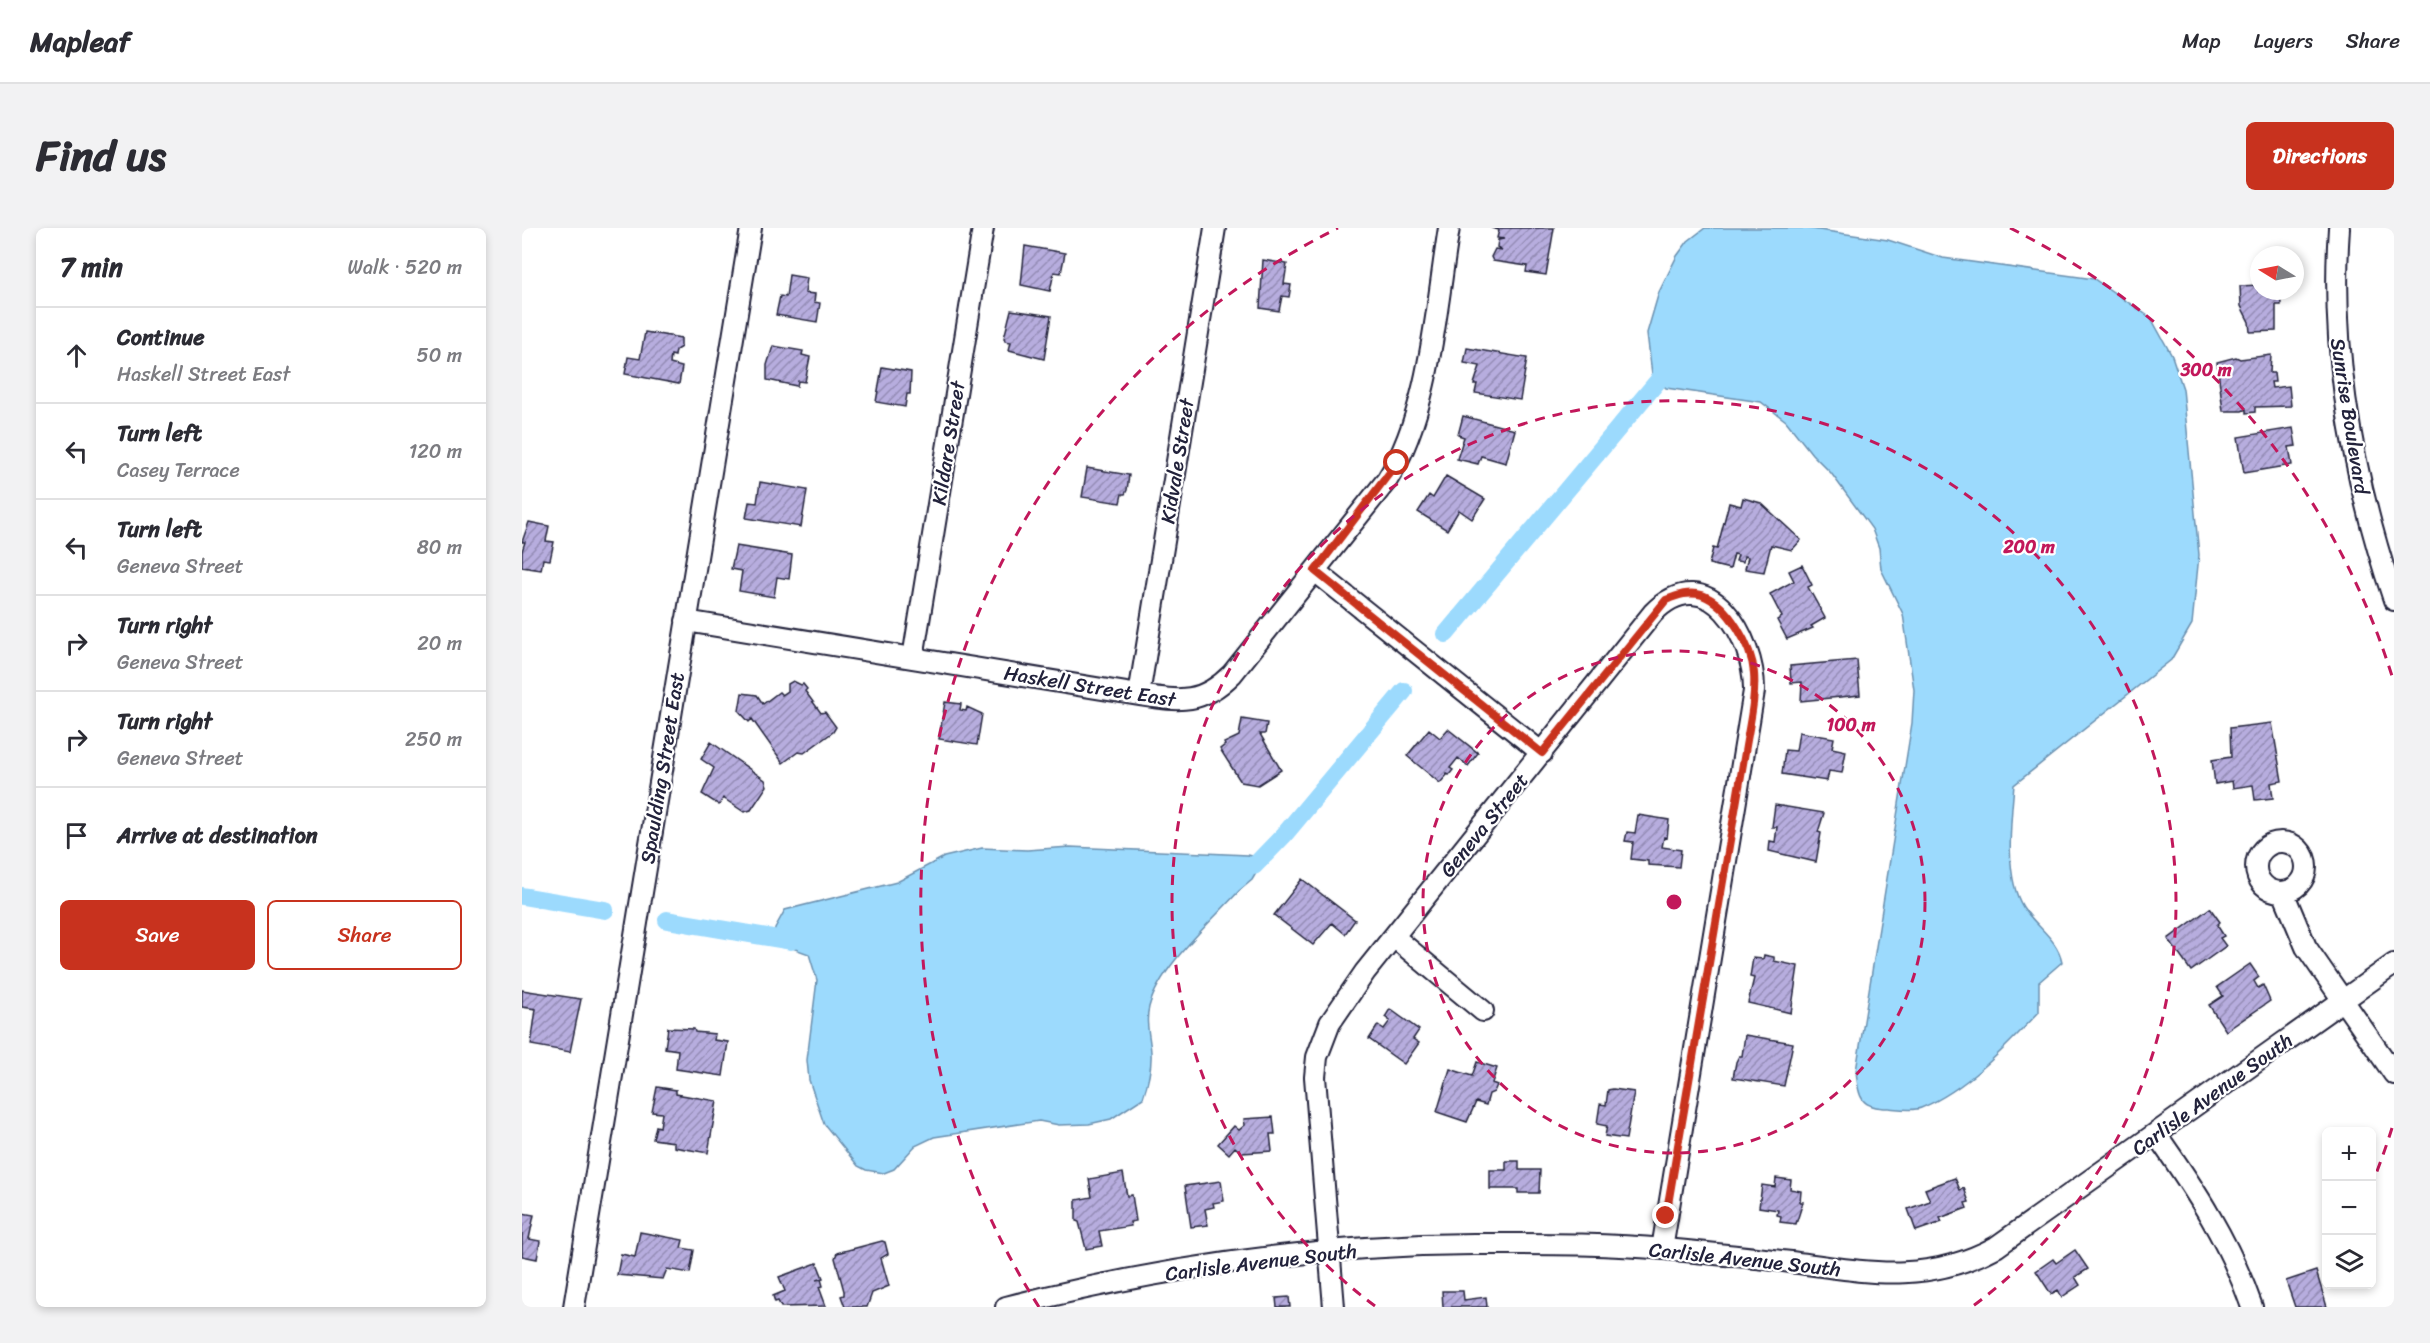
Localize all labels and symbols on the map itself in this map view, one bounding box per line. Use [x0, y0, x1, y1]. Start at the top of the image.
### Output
north arrow [2250, 246, 2304, 300]
street label: Sunrise Boulevard [2320, 335, 2379, 498]
text: 300 m [2179, 354, 2232, 386]
street label: Kildare Street [921, 378, 976, 508]
street label: Kidvale Street [1150, 395, 1205, 526]
route start [1383, 449, 1409, 475]
text: 200 m [2002, 531, 2055, 563]
street label: Haskell Street East [1002, 656, 1179, 717]
street label: Spaulding Street East [630, 670, 695, 866]
text: 100 m [1827, 709, 1876, 741]
street label: Geneva Street [1431, 765, 1538, 885]
centre of rings [1664, 892, 1684, 912]
street label: Carlisle Avenue South [2124, 1024, 2300, 1165]
route end [1652, 1202, 1678, 1228]
street label: Carlisle Avenue South [1647, 1232, 1842, 1287]
street label: Carlisle Avenue South [1163, 1233, 1359, 1292]

